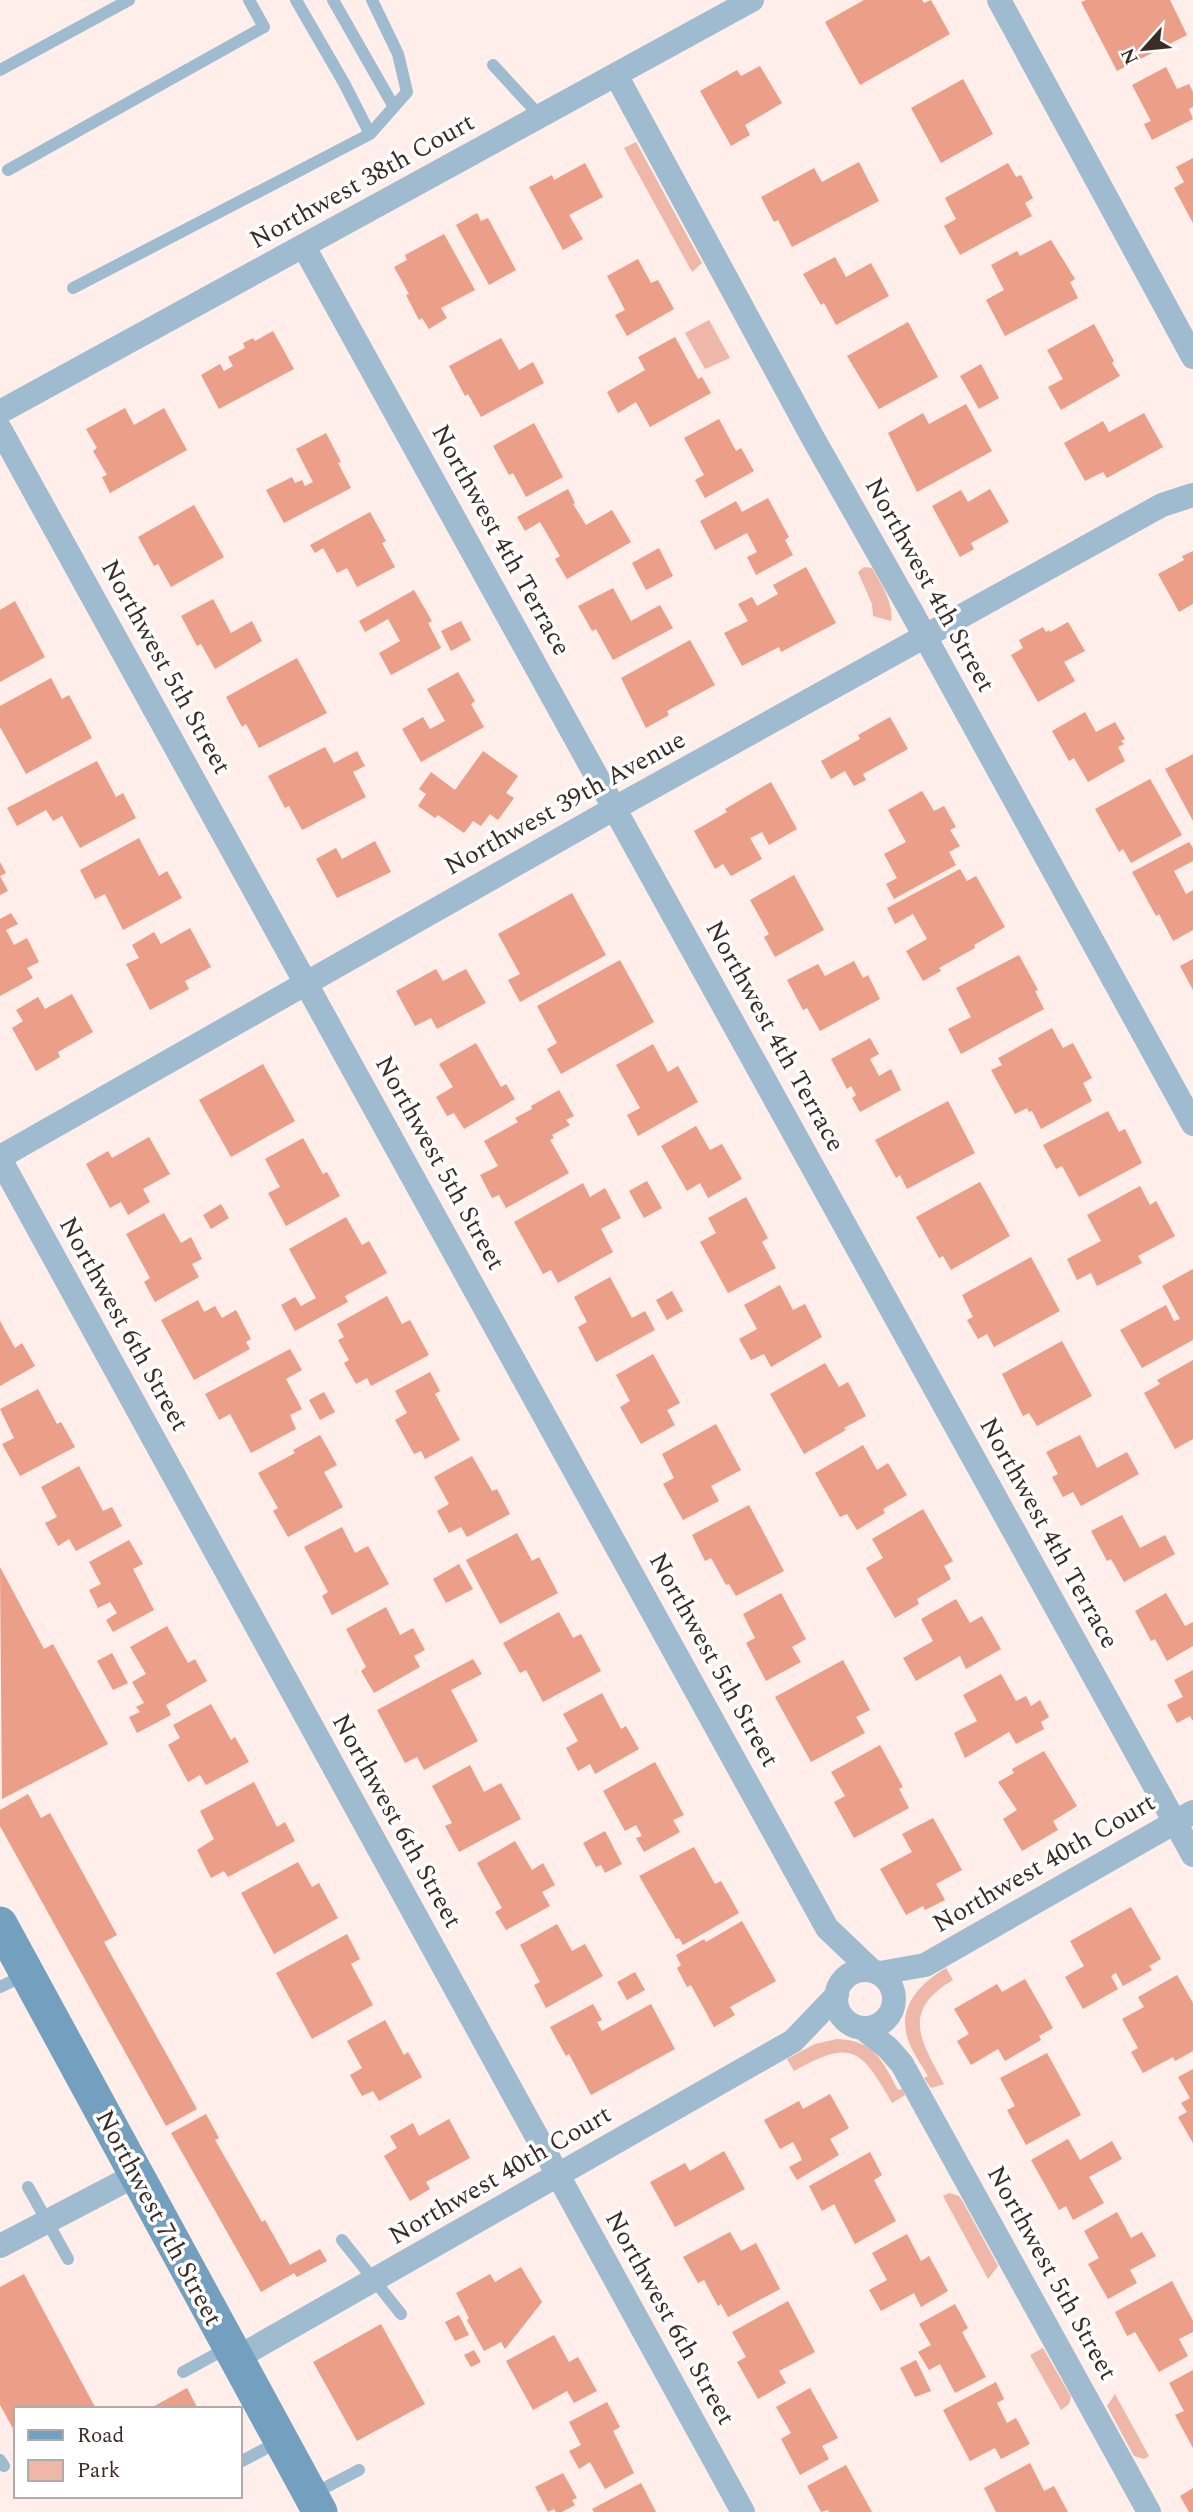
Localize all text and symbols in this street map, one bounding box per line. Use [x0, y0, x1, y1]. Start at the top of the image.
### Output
north arrow [1109, 14, 1179, 84]
text: N [1114, 43, 1147, 70]
street label: Northwest 38th Court [242, 102, 482, 260]
street label: Northwest 4th Terrace [421, 417, 581, 663]
street label: Northwest 4th Street [854, 470, 1006, 700]
street label: Northwest 5th Street [90, 552, 242, 782]
street label: Northwest 39th Avenue [437, 720, 693, 886]
street label: Northwest 4th Terrace [695, 913, 855, 1159]
street label: Northwest 5th Street [364, 1048, 516, 1278]
street label: Northwest 6th Street [48, 1209, 200, 1439]
street label: Northwest 4th Terrace [969, 1410, 1129, 1656]
street label: Northwest 5th Street [638, 1545, 790, 1775]
street label: Northwest 6th Street [321, 1706, 473, 1936]
street label: Northwest 40th Court [925, 1783, 1163, 1943]
street label: Northwest 40th Court [381, 2095, 619, 2255]
street label: Northwest 7th Street [85, 2103, 233, 2333]
street label: Northwest 5th Street [976, 2158, 1128, 2388]
street label: Northwest 6th Street [594, 2203, 746, 2433]
legend [14, 2407, 242, 2498]
text: Road [77, 2420, 124, 2452]
text: Park [77, 2455, 121, 2487]

